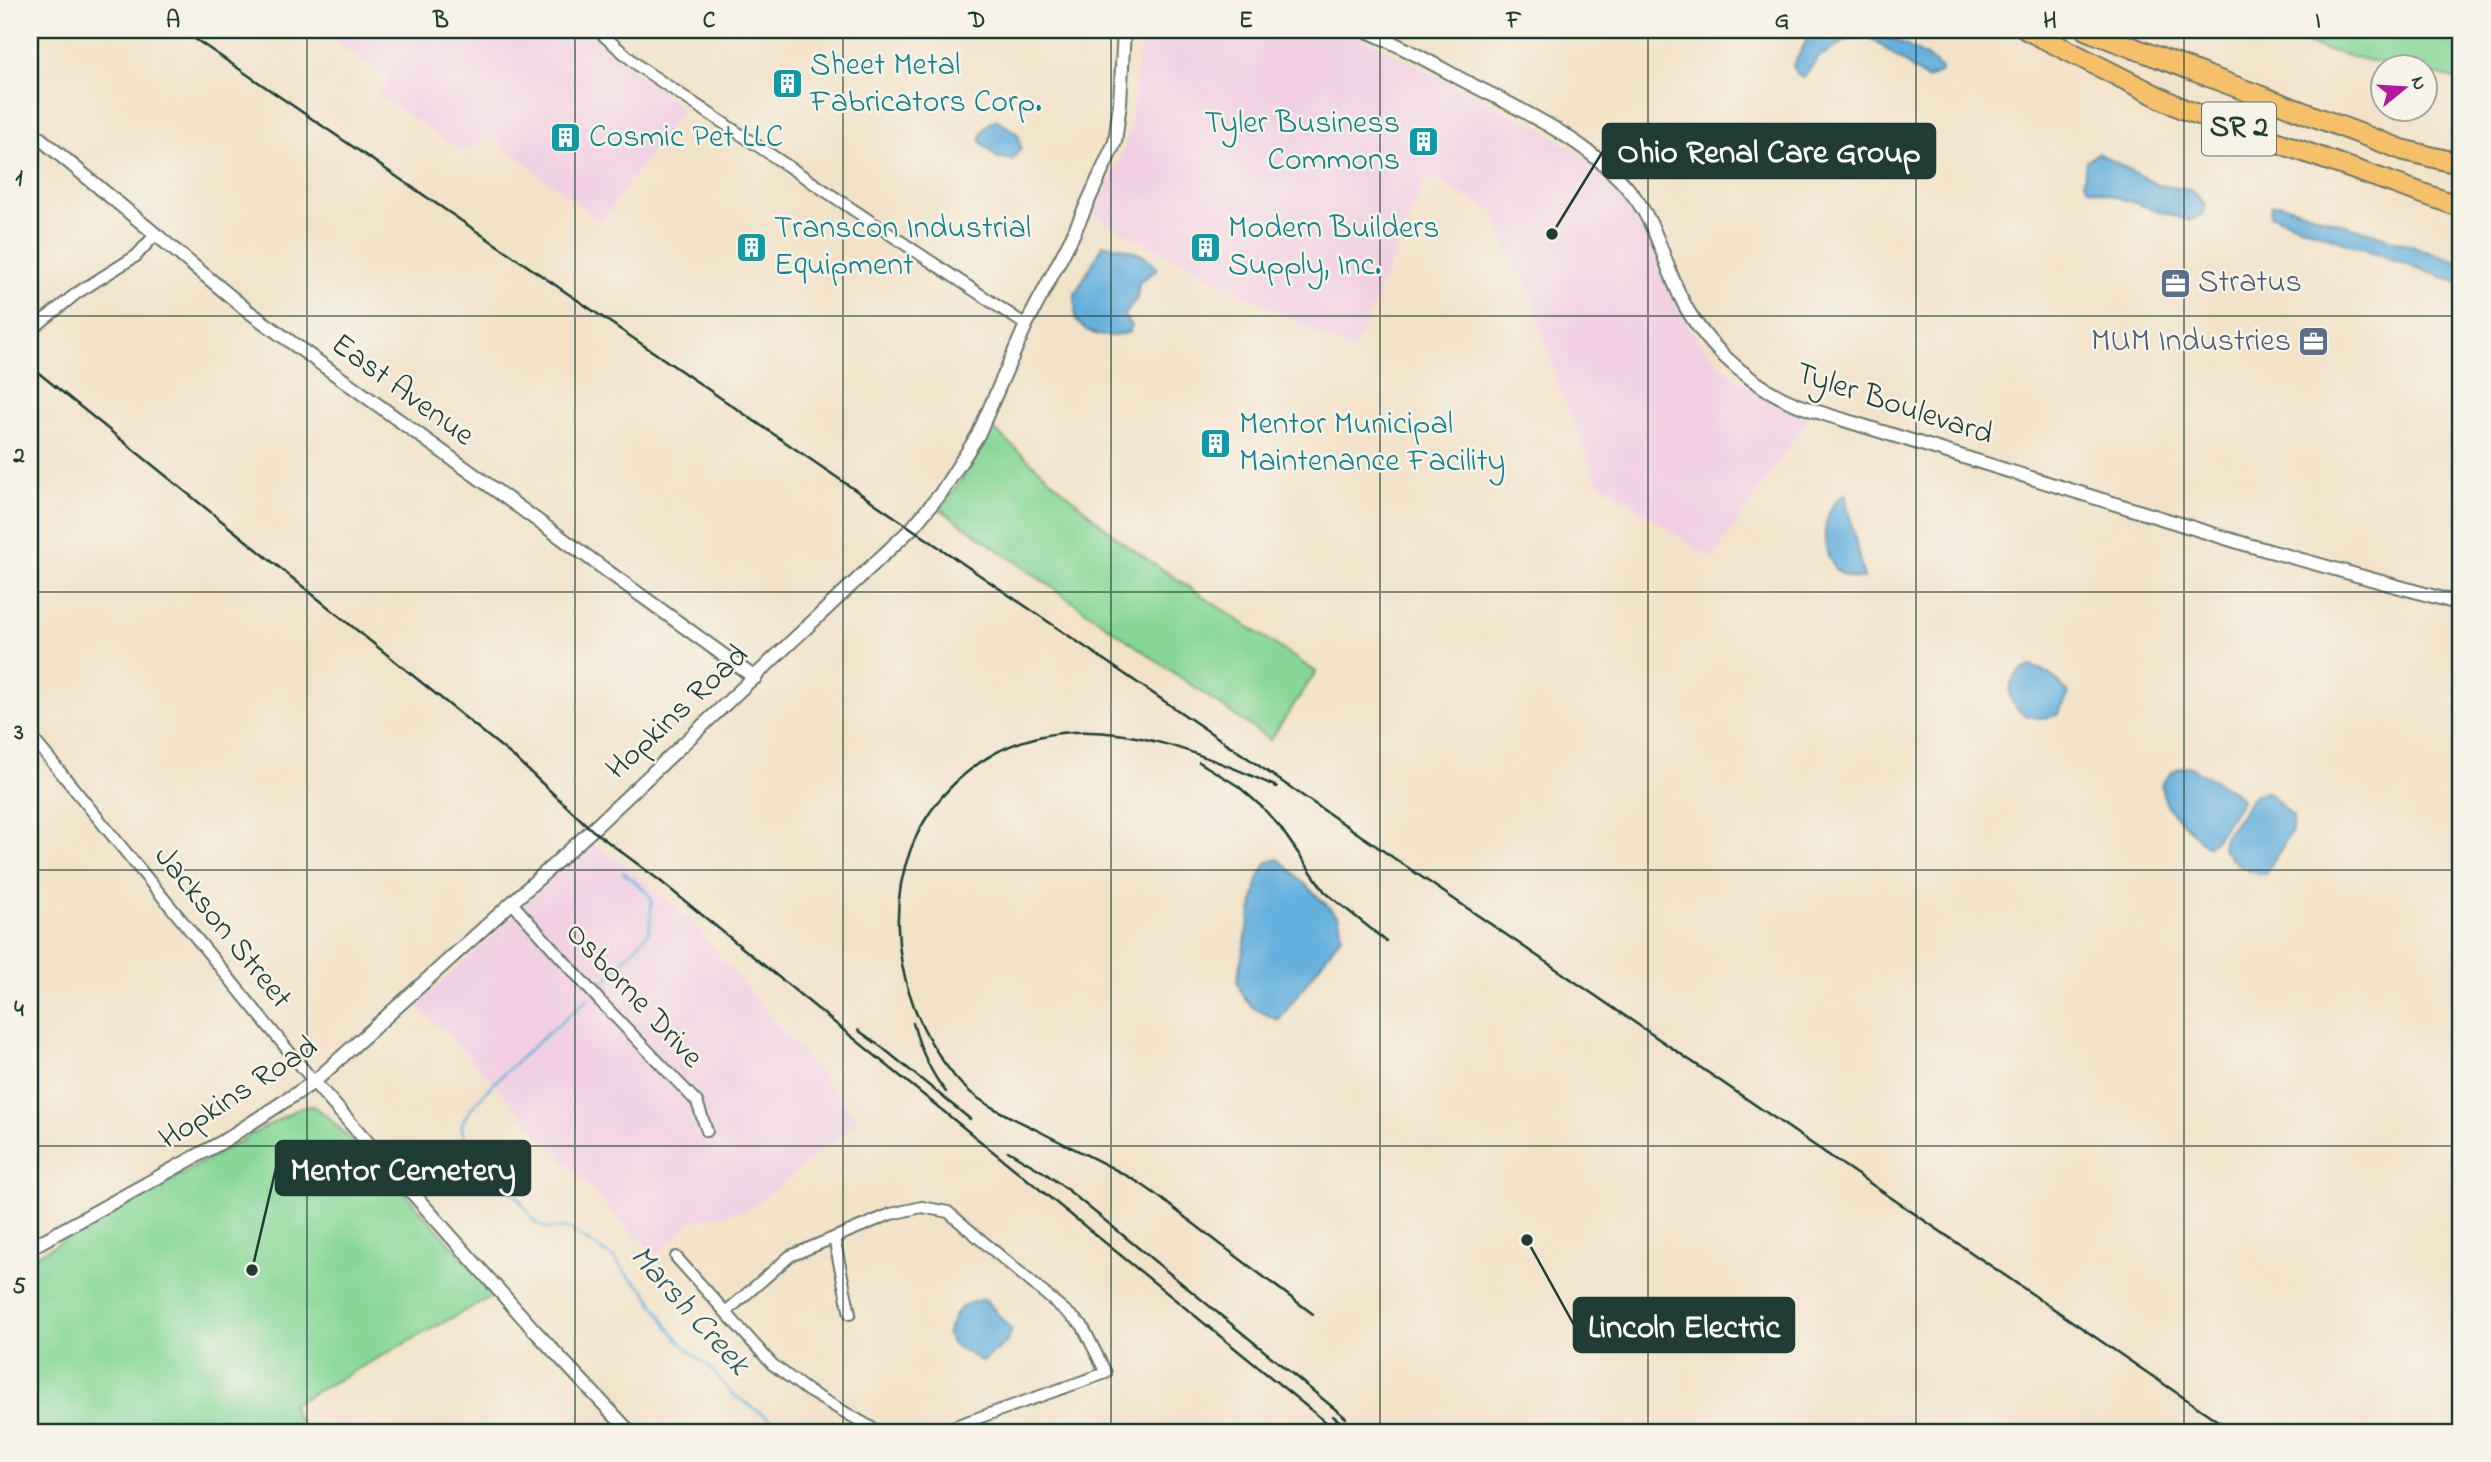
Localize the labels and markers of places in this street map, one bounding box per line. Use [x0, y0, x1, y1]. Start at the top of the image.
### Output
place label: Sheet Metal Fabricators Corp. [809, 43, 1042, 127]
building icon: Sheet Metal Fabricators Corp. [770, 67, 804, 101]
place label: Tyler Business Commons [1204, 101, 1400, 185]
place label: Cosmic Pet LLC [589, 115, 783, 162]
building icon: Cosmic Pet LLC [549, 121, 583, 155]
callout: Ohio Renal Care Group [1603, 124, 1935, 178]
building icon: Tyler Business Commons [1406, 125, 1440, 159]
place label: Transcon Industrial Equipment [774, 206, 1031, 290]
place label: Modern Builders Supply, Inc. [1228, 206, 1440, 290]
building icon: Transcon Industrial Equipment [734, 230, 768, 264]
building icon: Modern Builders Supply, Inc. [1188, 230, 1222, 264]
place label: Stratus [2198, 260, 2302, 307]
office icon: Stratus [2158, 266, 2192, 300]
place label: MUM Industries [2091, 319, 2291, 366]
office icon: MUM Industries [2297, 325, 2331, 359]
place label: Mentor Municipal Maintenance Facility [1239, 402, 1505, 486]
building icon: Mentor Municipal Maintenance Facility [1199, 426, 1233, 460]
callout: Mentor Cemetery [276, 1141, 530, 1195]
callout: Lincoln Electric [1574, 1298, 1794, 1352]

